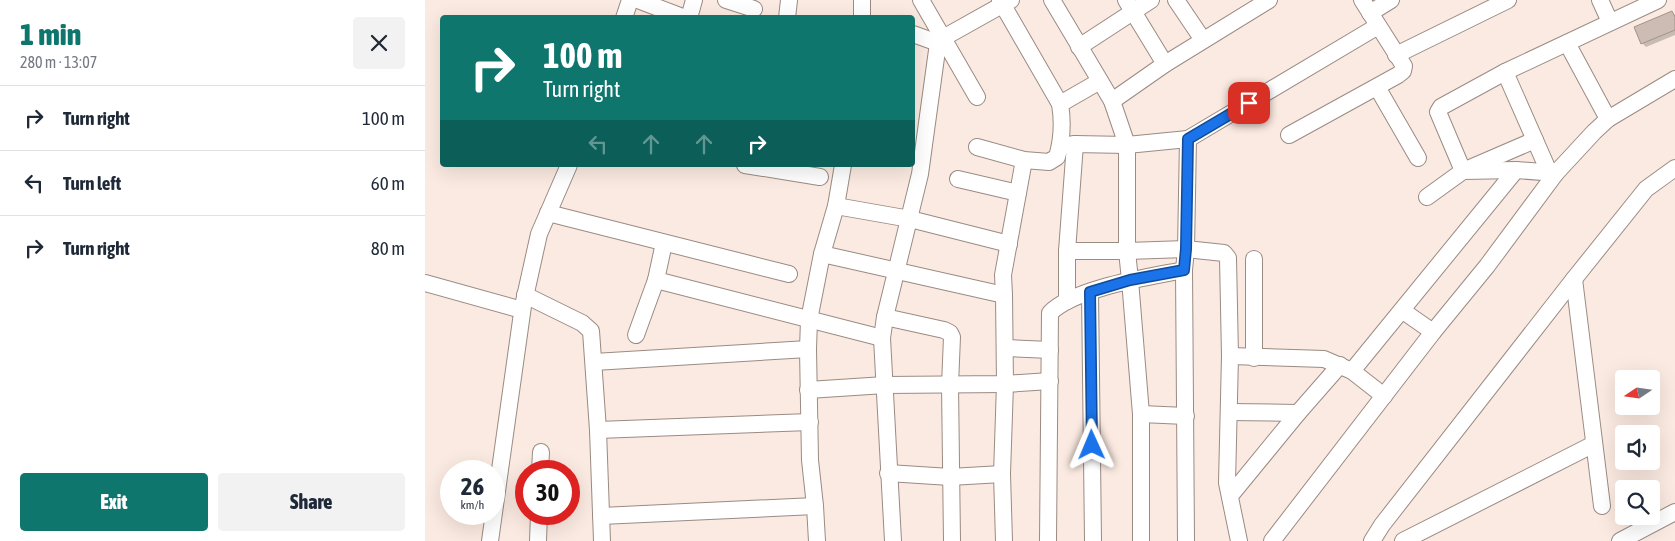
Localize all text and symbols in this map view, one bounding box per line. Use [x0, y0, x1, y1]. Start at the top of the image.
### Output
text: 1 min [20, 17, 81, 51]
button: close [353, 17, 405, 69]
icon: right [460, 35, 525, 100]
text: 100 m [543, 35, 622, 75]
text: 280 m · 13:07 [20, 53, 97, 71]
text: Turn right [543, 76, 620, 102]
pin [1228, 82, 1270, 124]
icon: arrive [1235, 89, 1263, 117]
icon: right [20, 104, 48, 132]
text: Turn right [63, 107, 130, 129]
text: 100 m [362, 107, 405, 129]
icon: left [584, 130, 612, 158]
icon: ahead [637, 130, 665, 158]
icon: ahead [690, 130, 718, 158]
icon: right [743, 130, 771, 158]
icon: left [20, 169, 48, 197]
text: Turn left [63, 172, 121, 194]
text: 60 m [371, 172, 405, 194]
icon: right [20, 234, 48, 262]
text: Turn right [63, 237, 130, 259]
text: 80 m [371, 237, 405, 259]
north arrow [1615, 370, 1660, 415]
map controls [1615, 370, 1660, 525]
position arrow [1065, 418, 1117, 470]
button: sound [1615, 425, 1660, 470]
speed limit sign: 30 [515, 460, 580, 525]
text: 26 [461, 472, 484, 500]
button: Exit [20, 473, 208, 531]
button: Share [218, 473, 405, 531]
button: search [1615, 480, 1660, 525]
text: km/h [461, 498, 484, 512]

